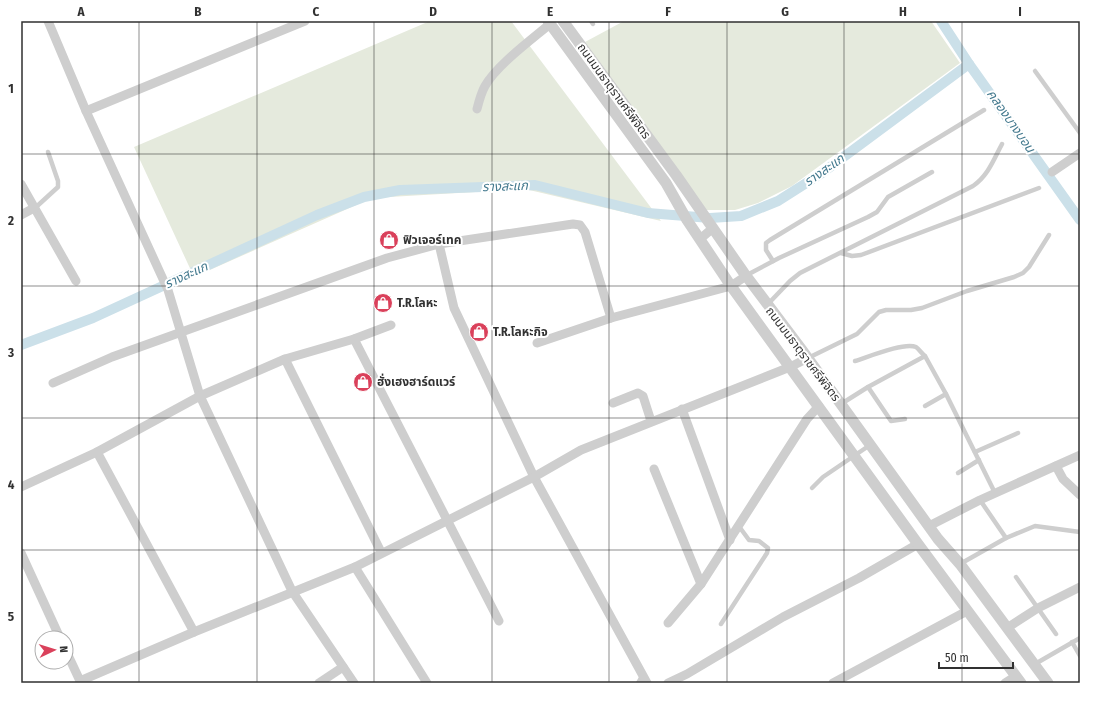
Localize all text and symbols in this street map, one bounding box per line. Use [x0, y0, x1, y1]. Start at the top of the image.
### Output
text: A [76, 4, 85, 19]
text: B [194, 4, 202, 19]
text: C [313, 4, 320, 19]
text: D [429, 4, 437, 19]
text: E [547, 4, 553, 19]
text: F [665, 4, 671, 19]
text: G [781, 4, 789, 19]
text: H [899, 4, 907, 19]
text: I [1018, 4, 1022, 19]
street label: ถนนมนธาตุราชศรีพิจิตร [575, 41, 653, 142]
text: 1 [8, 81, 14, 96]
water label: คลองบางบอน [984, 87, 1039, 156]
water label: รางสะแก [801, 150, 848, 189]
water label: รางสะแก [482, 178, 529, 194]
text: 2 [7, 213, 14, 228]
shop icon: ฟิวเจอร์เทค [378, 229, 400, 251]
place label: ฟิวเจอร์เทค [403, 233, 461, 247]
water label: รางสะแก [162, 258, 211, 291]
shop icon: T.R.โลหะ [372, 292, 394, 314]
place label: T.R.โลหะ [397, 296, 438, 310]
street label: ถนนมนธาตุราชศรีพิจิตร [763, 304, 843, 404]
shop icon: T.R.โลหะกิจ [468, 321, 490, 343]
place label: T.R.โลหะกิจ [493, 325, 548, 339]
text: 3 [7, 345, 14, 360]
shop icon: ฮั่งเฮงฮาร์ดแวร์ [352, 371, 374, 393]
place label: ฮั่งเฮงฮาร์ดแวร์ [377, 373, 455, 389]
text: 4 [8, 477, 15, 492]
text: 5 [8, 609, 14, 624]
north arrow [34, 630, 74, 670]
scale bar [939, 644, 1013, 670]
text: N [57, 646, 70, 653]
text: 50 m [945, 651, 969, 665]

